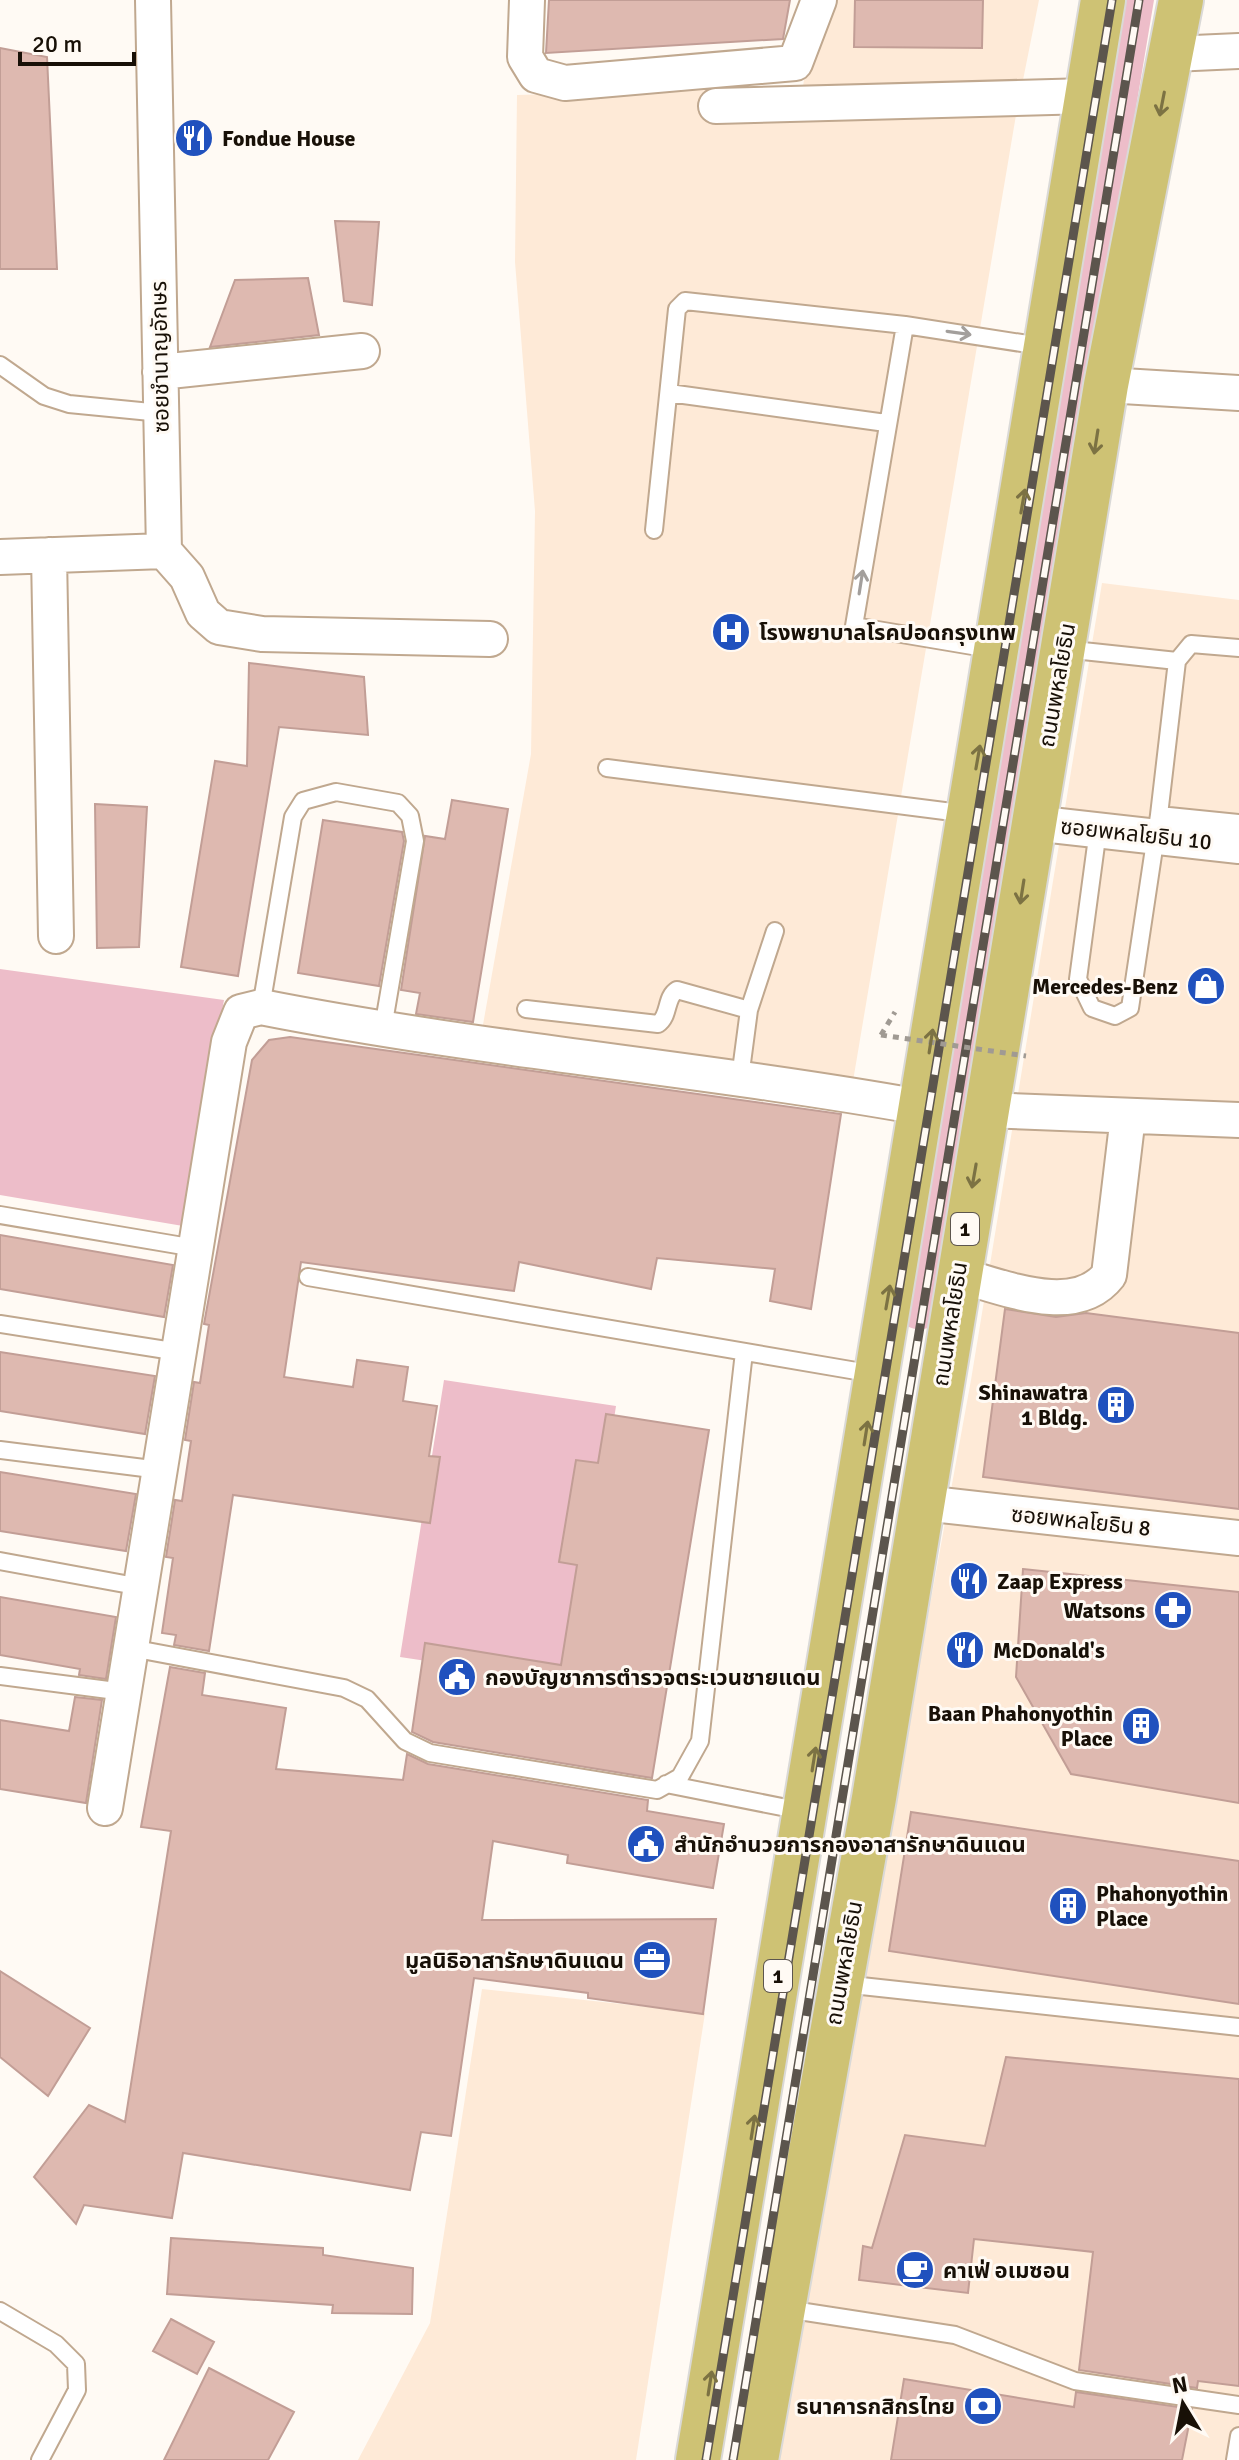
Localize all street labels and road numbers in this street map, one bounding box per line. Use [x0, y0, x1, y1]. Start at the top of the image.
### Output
street label: ซอยชำนาญอักษร [145, 281, 175, 433]
street label: ถนนพหลโยธิน [1033, 621, 1081, 749]
street label: ซอยพหลโยธิน 10 [1059, 813, 1213, 855]
road number: 1 [951, 1213, 979, 1245]
street label: ถนนพหลโยธิน [927, 1260, 973, 1388]
street label: ซอยพหลโยธิน 8 [1010, 1500, 1152, 1542]
street label: ถนนพหลโยธิน [820, 1899, 868, 2027]
road number: 1 [764, 1960, 792, 1992]

